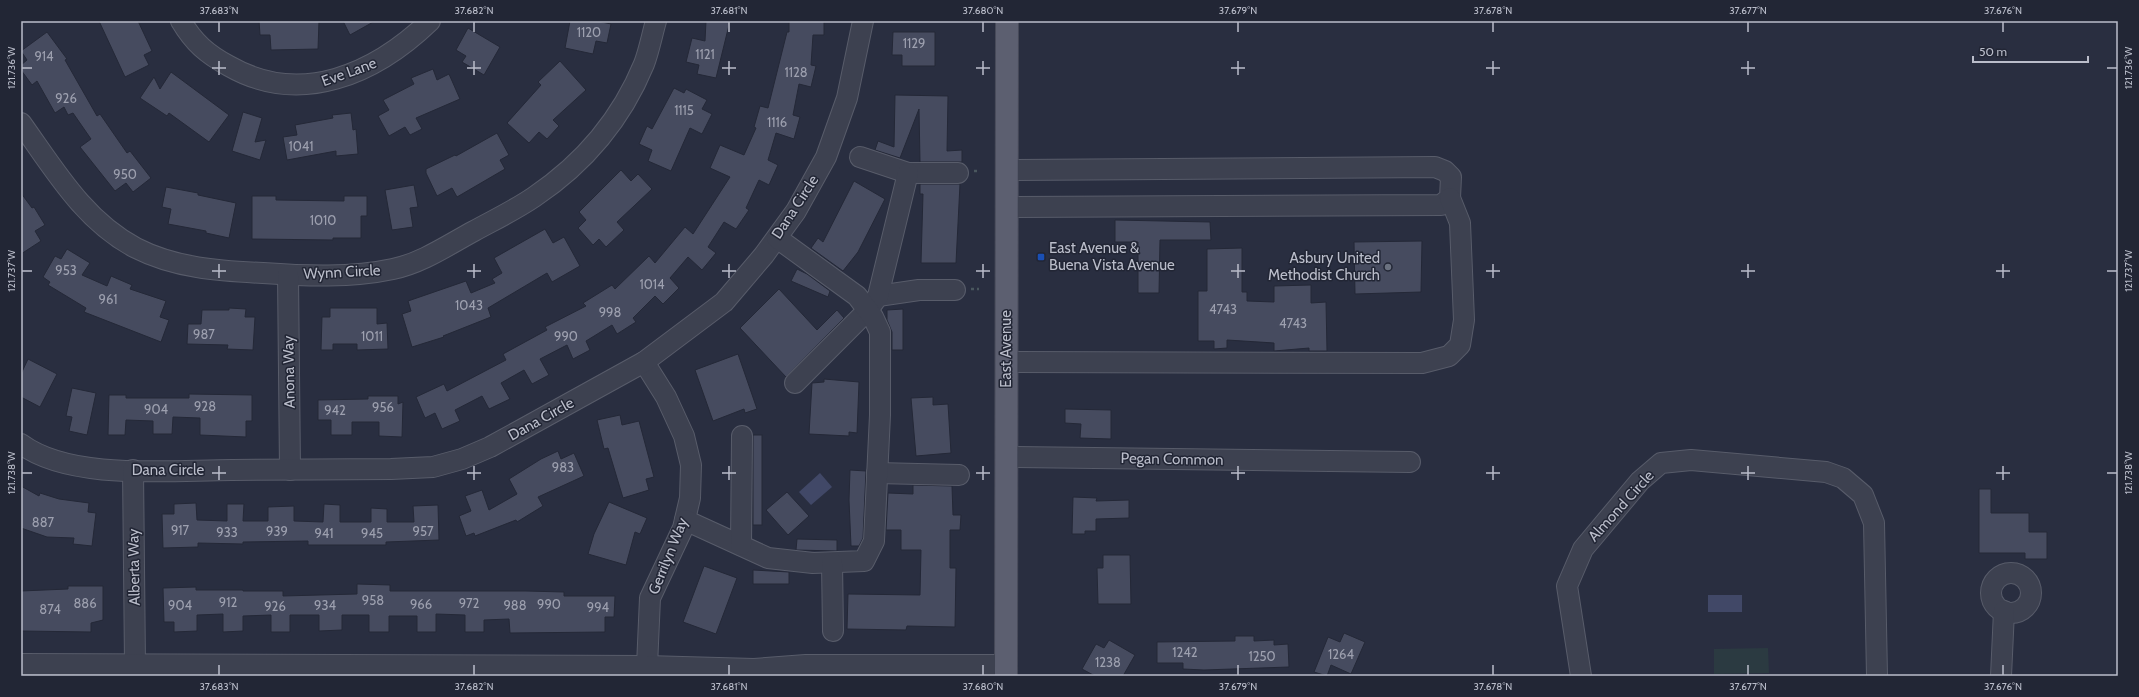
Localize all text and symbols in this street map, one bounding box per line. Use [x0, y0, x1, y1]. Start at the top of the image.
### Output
text: 37.683°N [199, 4, 239, 17]
text: 37.682°N [454, 4, 494, 17]
text: 37.681°N [710, 4, 748, 17]
text: 37.680°N [963, 4, 1003, 17]
text: 37.679°N [1219, 4, 1257, 17]
text: 37.678°N [1474, 4, 1512, 17]
text: 37.677°N [1729, 4, 1767, 17]
text: 37.676°N [1984, 4, 2022, 17]
house number: 1120 [577, 24, 601, 40]
house number: 1129 [903, 35, 925, 51]
scale bar [1973, 38, 2088, 64]
text: 50 m [1979, 44, 2007, 59]
text: 121.736°W [5, 46, 18, 89]
house number: 1121 [695, 46, 715, 62]
text: 121.736°W [2122, 46, 2135, 89]
house number: 914 [34, 48, 54, 64]
street label: Eve Lane [319, 54, 379, 90]
house number: 1128 [784, 64, 808, 80]
house number: 926 [55, 90, 77, 106]
house number: 1115 [674, 102, 694, 118]
house number: 1116 [767, 114, 787, 130]
house number: 1041 [288, 138, 314, 154]
house number: 950 [113, 166, 137, 182]
street label: Dana Circle [768, 172, 822, 242]
house number: 1010 [310, 212, 336, 228]
place label: East Avenue & Buena Vista Avenue [1049, 239, 1175, 274]
place label: Asbury United Methodist Church [1268, 249, 1380, 284]
text: 121.737°W [5, 250, 18, 292]
text: 121.737°W [2122, 250, 2135, 292]
marker: East Avenue & Buena Vista Avenue [1036, 252, 1046, 262]
street label: Wynn Circle [303, 261, 381, 283]
house number: 953 [55, 262, 77, 278]
marker: Asbury United Methodist Church [1383, 262, 1393, 272]
house number: 1014 [639, 276, 665, 292]
house number: 961 [99, 291, 117, 307]
house number: 1043 [455, 297, 483, 313]
house number: 4743 [1209, 301, 1237, 317]
house number: 998 [599, 304, 621, 320]
street label: East Avenue [997, 310, 1015, 388]
house number: 4743 [1279, 315, 1307, 331]
house number: 987 [193, 326, 215, 342]
house number: 1011 [361, 328, 383, 344]
house number: 990 [554, 328, 578, 344]
street label: Anona Way [279, 335, 299, 409]
street label: Dana Circle [505, 393, 577, 444]
house number: 928 [194, 398, 216, 414]
house number: 956 [372, 399, 394, 415]
house number: 904 [144, 401, 168, 417]
house number: 942 [324, 402, 346, 418]
street label: Pegan Common [1120, 449, 1224, 469]
text: 121.738°W [5, 451, 18, 494]
text: 121.738°W [2122, 451, 2135, 494]
house number: 983 [552, 459, 574, 475]
street label: Dana Circle [132, 461, 204, 479]
street label: Almond Circle [1584, 466, 1658, 545]
house number: 887 [32, 514, 55, 530]
street label: Gerrilyn Way [644, 515, 692, 597]
house number: 917 [171, 522, 190, 538]
house number: 939 [266, 523, 288, 539]
house number: 957 [413, 523, 434, 539]
house number: 933 [216, 524, 238, 540]
house number: 941 [314, 525, 334, 541]
house number: 945 [361, 525, 383, 541]
street label: Alberta Way [124, 528, 144, 606]
house number: 958 [362, 592, 384, 608]
house number: 912 [219, 594, 237, 610]
house number: 886 [73, 595, 97, 611]
house number: 972 [459, 595, 480, 611]
house number: 966 [410, 596, 432, 612]
house number: 990 [537, 596, 561, 612]
house number: 904 [168, 597, 192, 613]
house number: 934 [314, 597, 336, 613]
house number: 988 [503, 597, 527, 613]
house number: 926 [264, 598, 286, 614]
house number: 994 [587, 599, 610, 615]
house number: 874 [39, 601, 61, 617]
house number: 1242 [1172, 644, 1198, 660]
house number: 1264 [1328, 646, 1354, 662]
house number: 1250 [1248, 648, 1276, 664]
house number: 1238 [1095, 654, 1121, 670]
text: 37.683°N [199, 680, 239, 693]
text: 37.682°N [454, 680, 494, 693]
text: 37.681°N [710, 680, 748, 693]
text: 37.680°N [963, 680, 1003, 693]
text: 37.679°N [1219, 680, 1257, 693]
text: 37.678°N [1474, 680, 1512, 693]
text: 37.677°N [1729, 680, 1767, 693]
text: 37.676°N [1984, 680, 2022, 693]

